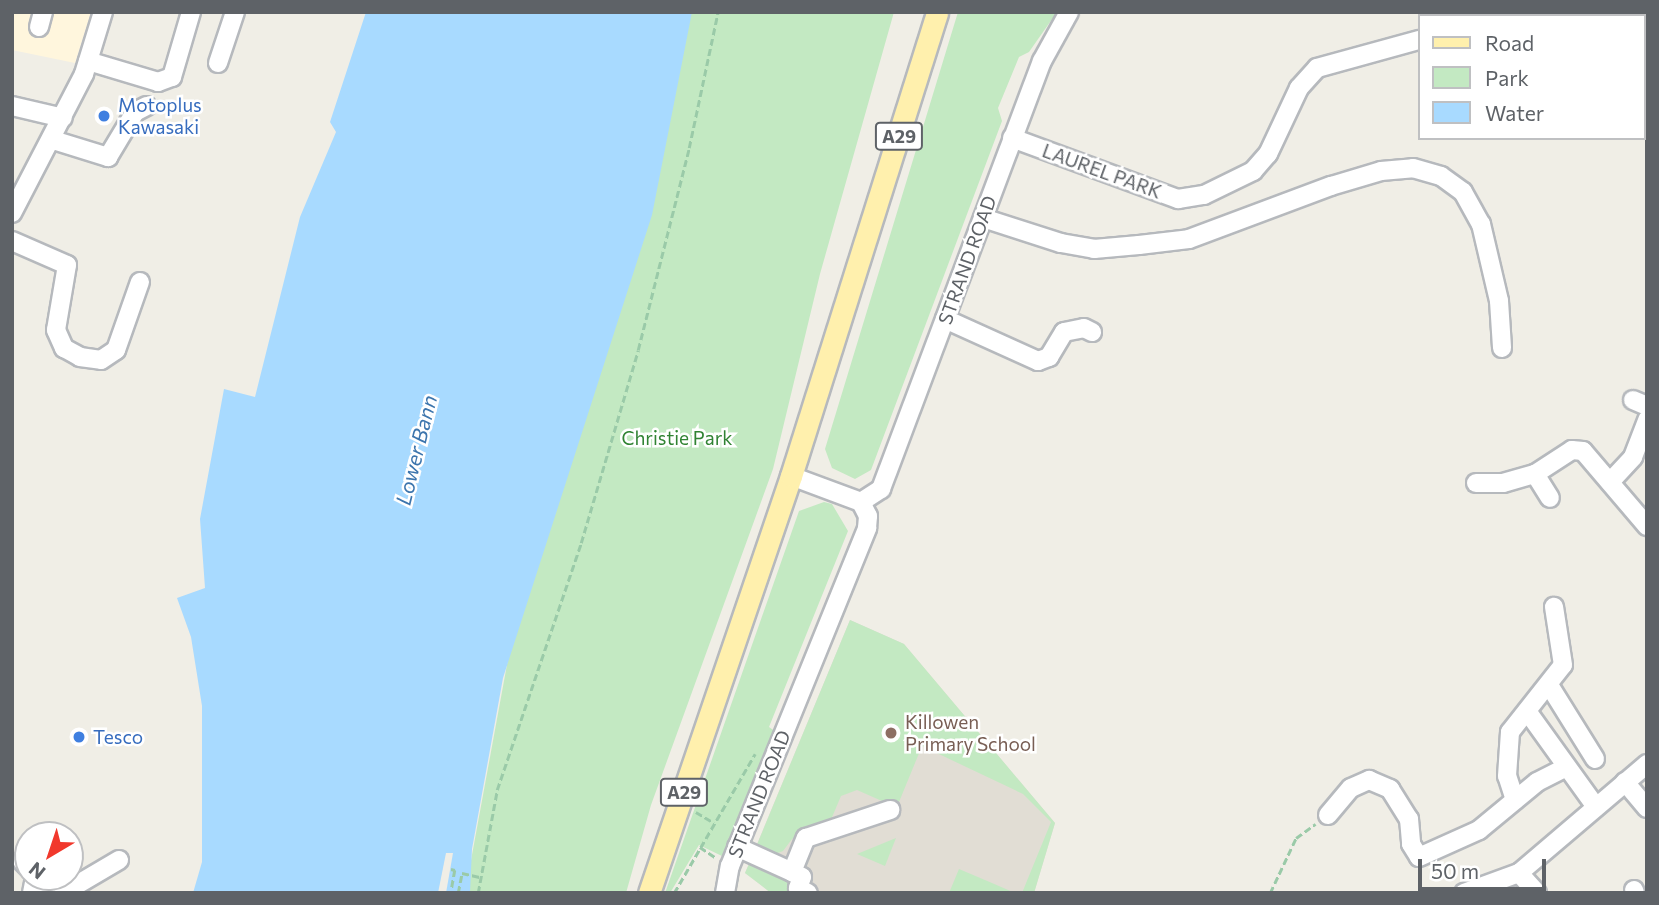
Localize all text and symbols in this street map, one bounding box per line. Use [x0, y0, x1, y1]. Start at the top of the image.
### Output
legend [1418, 14, 1645, 140]
text: Road [1485, 30, 1534, 55]
text: Park [1485, 65, 1529, 90]
place label: Motoplus Kawasaki [118, 94, 202, 138]
text: Water [1485, 100, 1544, 125]
marker: Motoplus Kawasaki [96, 108, 112, 124]
road number: A29 [874, 121, 923, 150]
street label: LAUREL PARK [1039, 139, 1165, 203]
street label: STRAND ROAD [933, 192, 1001, 328]
water label: Lower Bann [390, 392, 442, 508]
park label: Christie Park [621, 427, 733, 449]
place label: Killowen Primary School [905, 711, 1036, 755]
marker: Killowen Primary School [883, 725, 899, 741]
place label: Tesco [93, 726, 143, 748]
street label: STRAND ROAD [723, 727, 795, 861]
marker: Tesco [71, 729, 87, 745]
road number: A29 [660, 778, 708, 806]
north arrow [14, 821, 84, 891]
scale bar [1421, 846, 1549, 890]
text: N [24, 858, 50, 885]
text: 50 m [1431, 858, 1479, 883]

